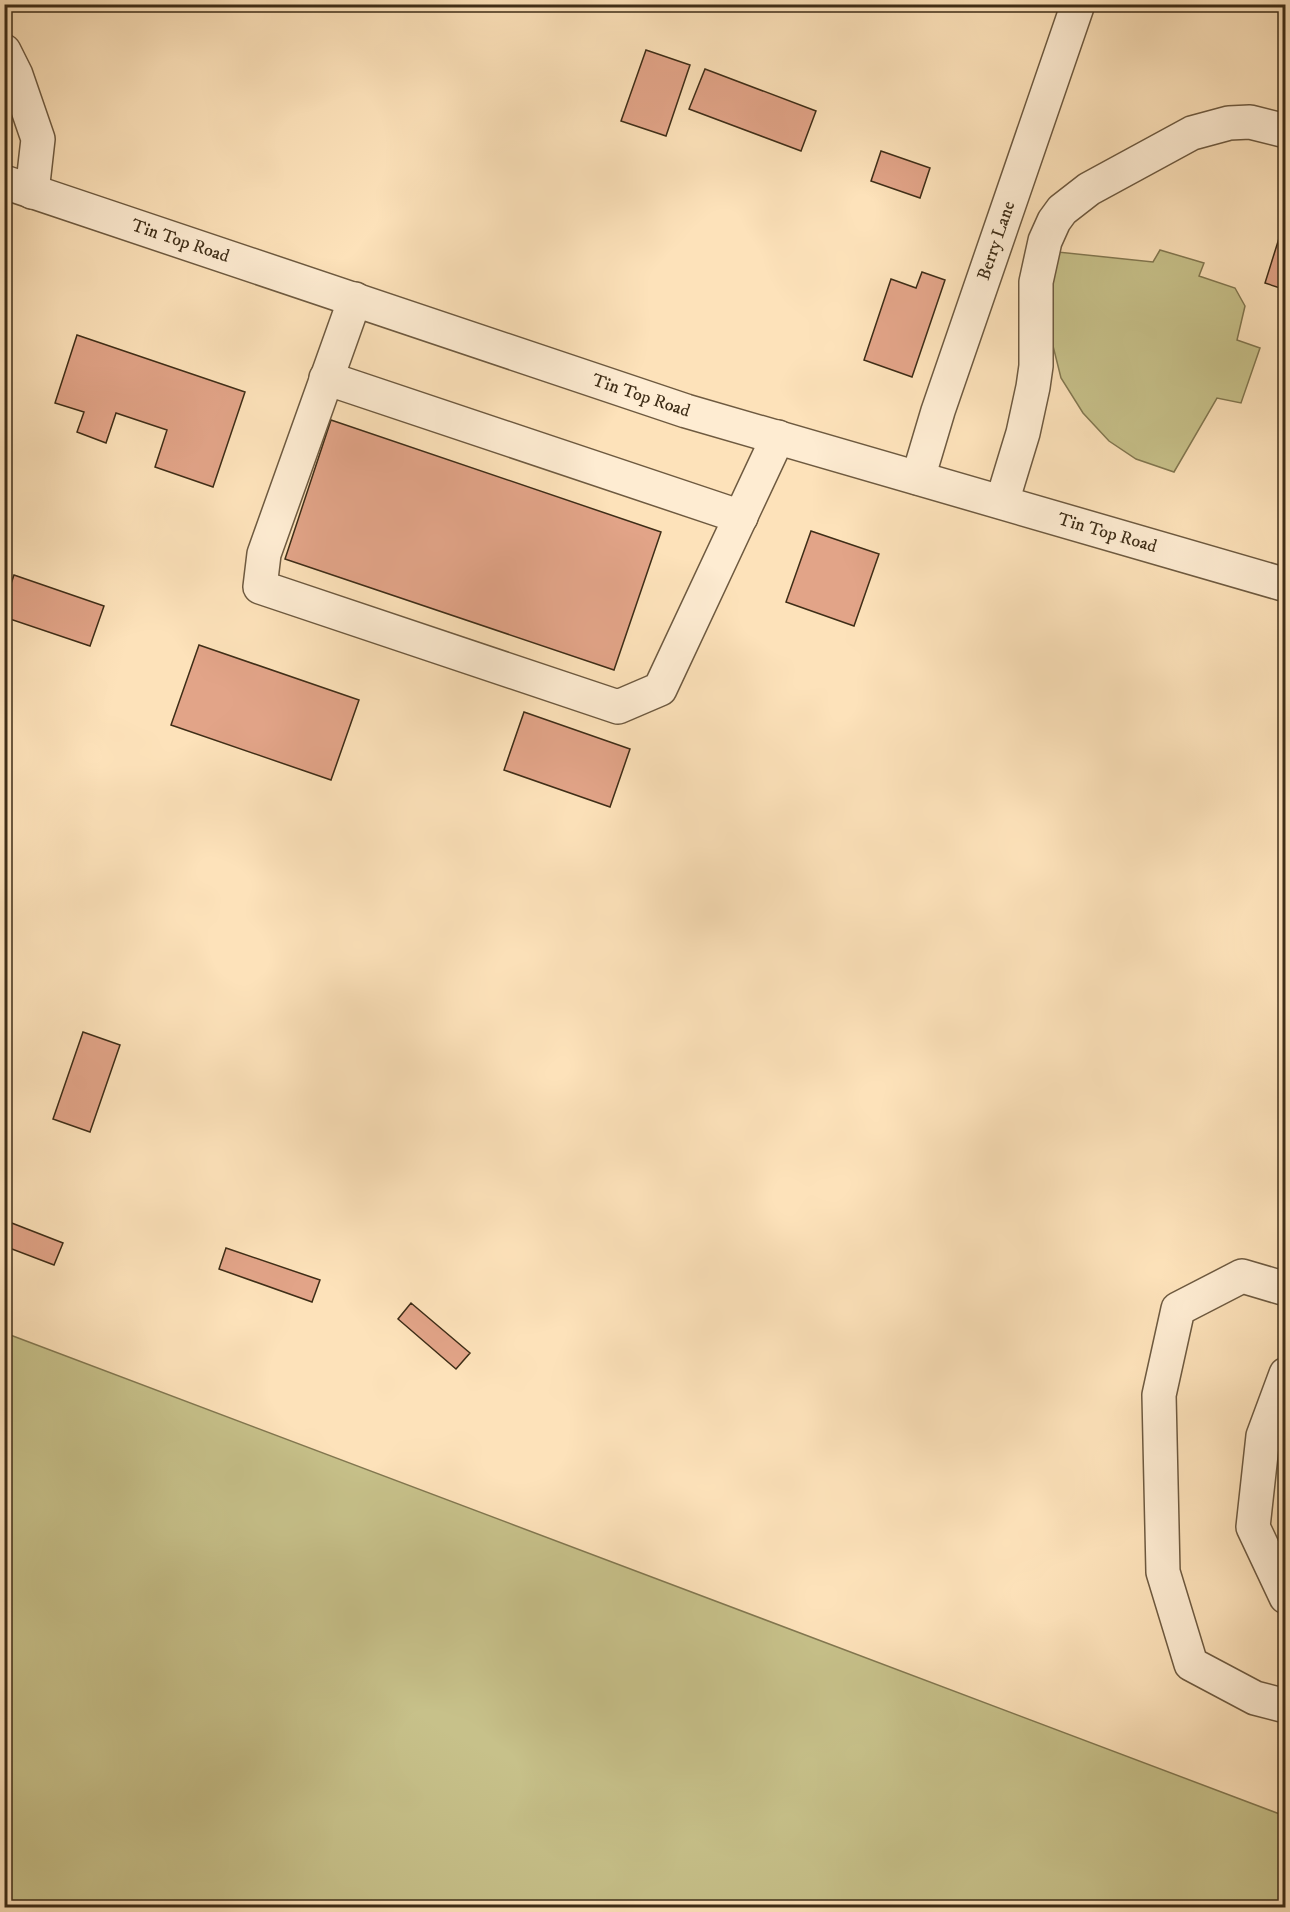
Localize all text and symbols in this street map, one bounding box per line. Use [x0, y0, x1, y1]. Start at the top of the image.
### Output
street label: Berry Lane [973, 198, 1020, 283]
street label: Tin Top Road [128, 215, 232, 268]
street label: Tin Top Road [589, 369, 693, 423]
street label: Tin Top Road [1055, 508, 1159, 558]

